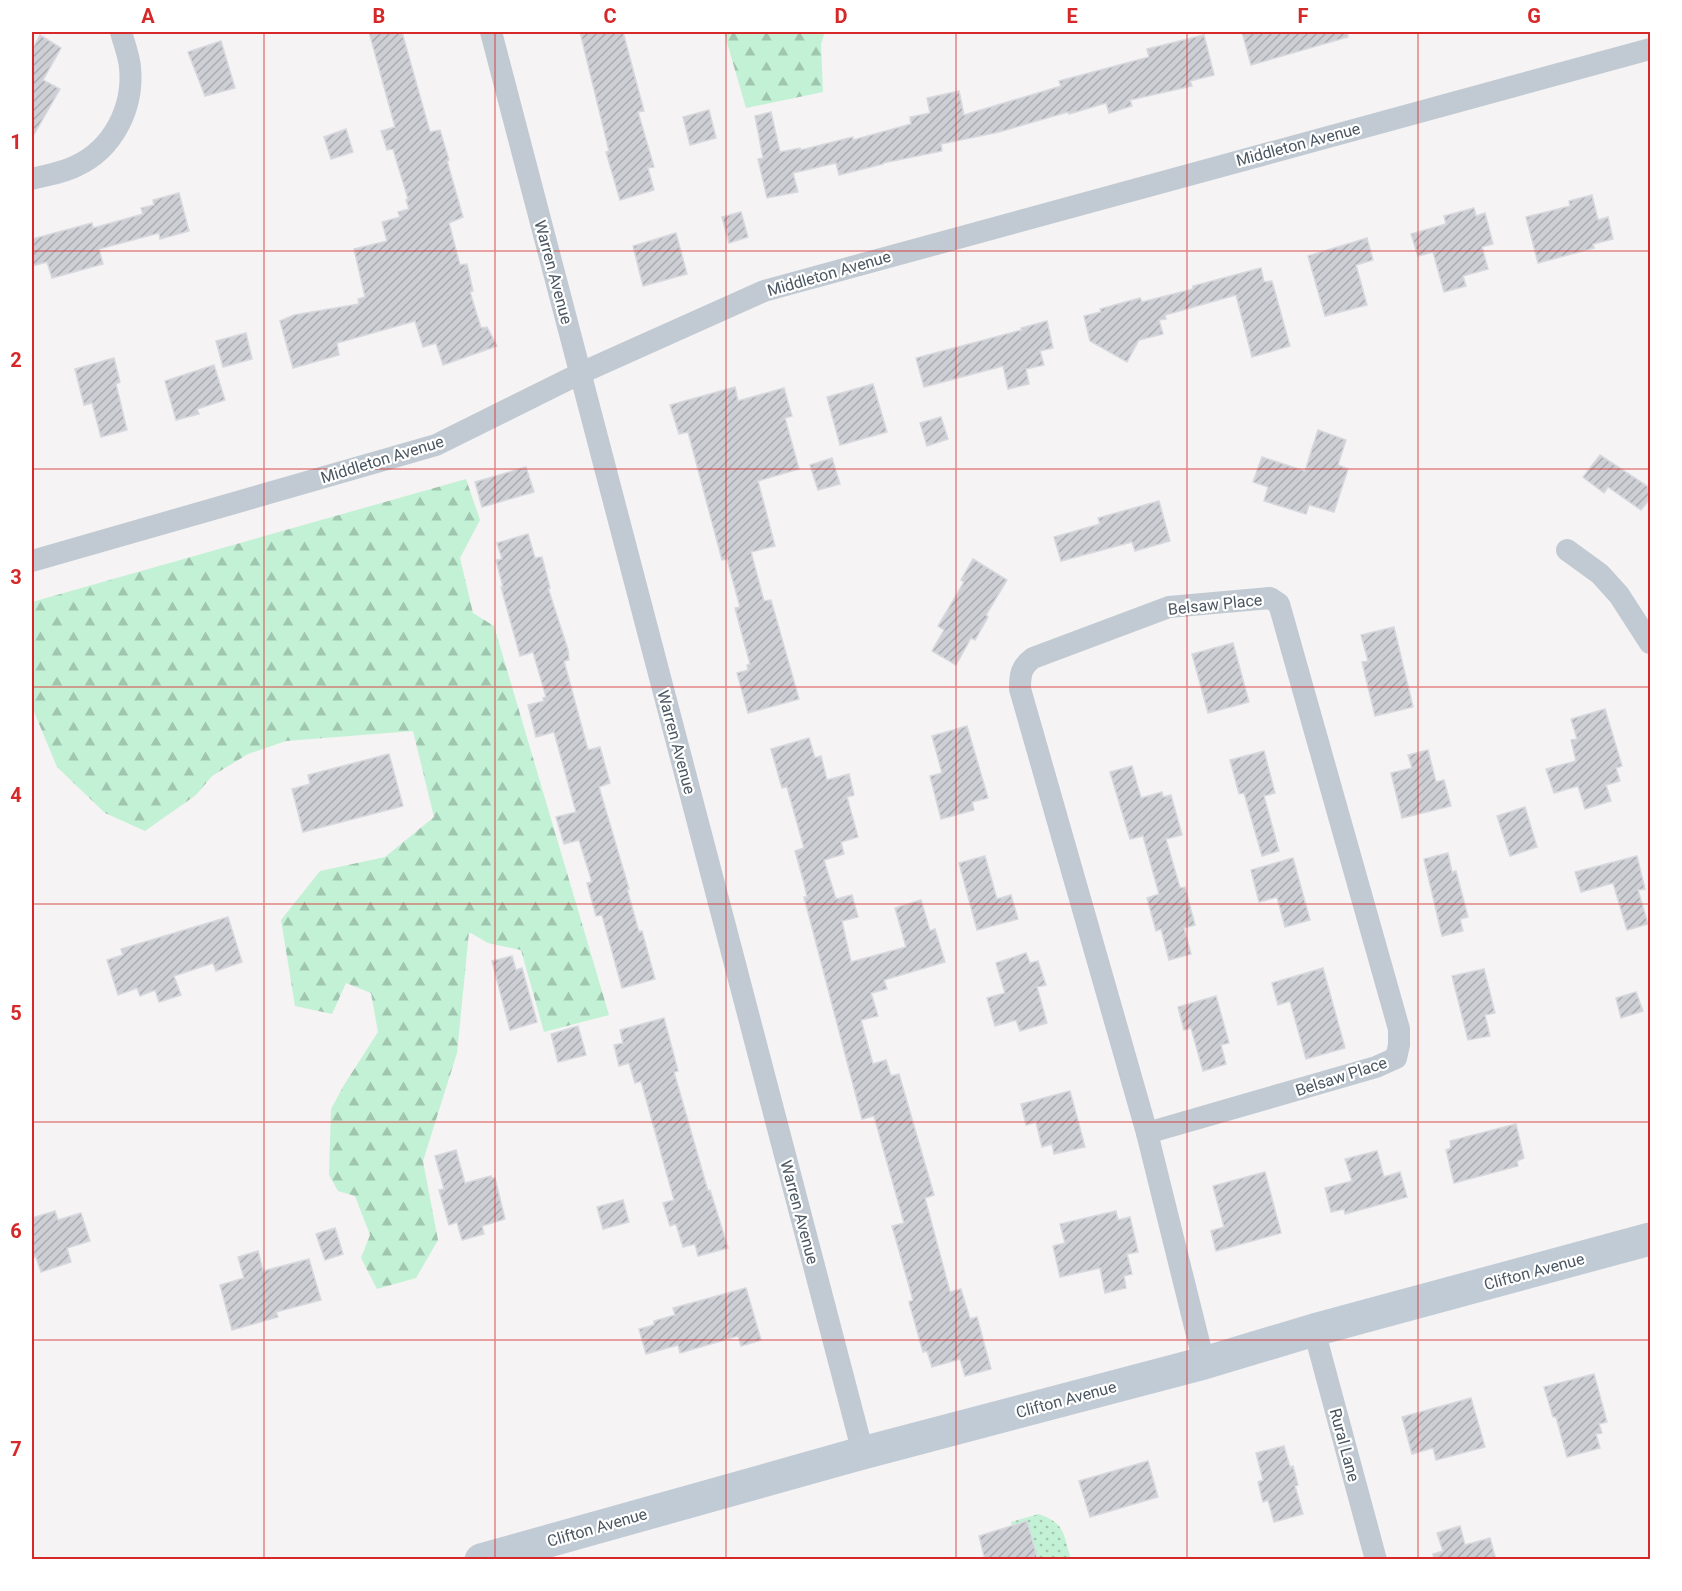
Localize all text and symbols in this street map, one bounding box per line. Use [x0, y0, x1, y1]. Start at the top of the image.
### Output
text: A [141, 4, 155, 28]
text: B [373, 4, 385, 28]
text: C [603, 4, 617, 28]
text: D [835, 4, 848, 28]
text: E [1066, 4, 1078, 28]
text: F [1298, 4, 1309, 28]
text: G [1527, 4, 1541, 28]
street label: Middleton Avenue [1234, 119, 1362, 170]
text: 1 [10, 130, 22, 154]
street label: Warren Avenue [530, 218, 577, 326]
street label: Middleton Avenue [765, 247, 893, 300]
text: 2 [10, 348, 22, 372]
street label: Middleton Avenue [318, 432, 446, 487]
text: 3 [10, 565, 22, 589]
street label: Belsaw Place [1167, 590, 1263, 619]
street label: Warren Avenue [653, 688, 700, 796]
text: 4 [10, 783, 22, 807]
text: 5 [10, 1001, 22, 1025]
street label: Belsaw Place [1293, 1053, 1389, 1100]
street label: Warren Avenue [776, 1158, 823, 1266]
text: 6 [10, 1219, 22, 1243]
street label: Clifton Avenue [1482, 1249, 1586, 1294]
street label: Clifton Avenue [1014, 1377, 1118, 1422]
street label: Rural Lane [1326, 1406, 1363, 1484]
text: 7 [10, 1437, 22, 1461]
street label: Clifton Avenue [545, 1504, 649, 1551]

